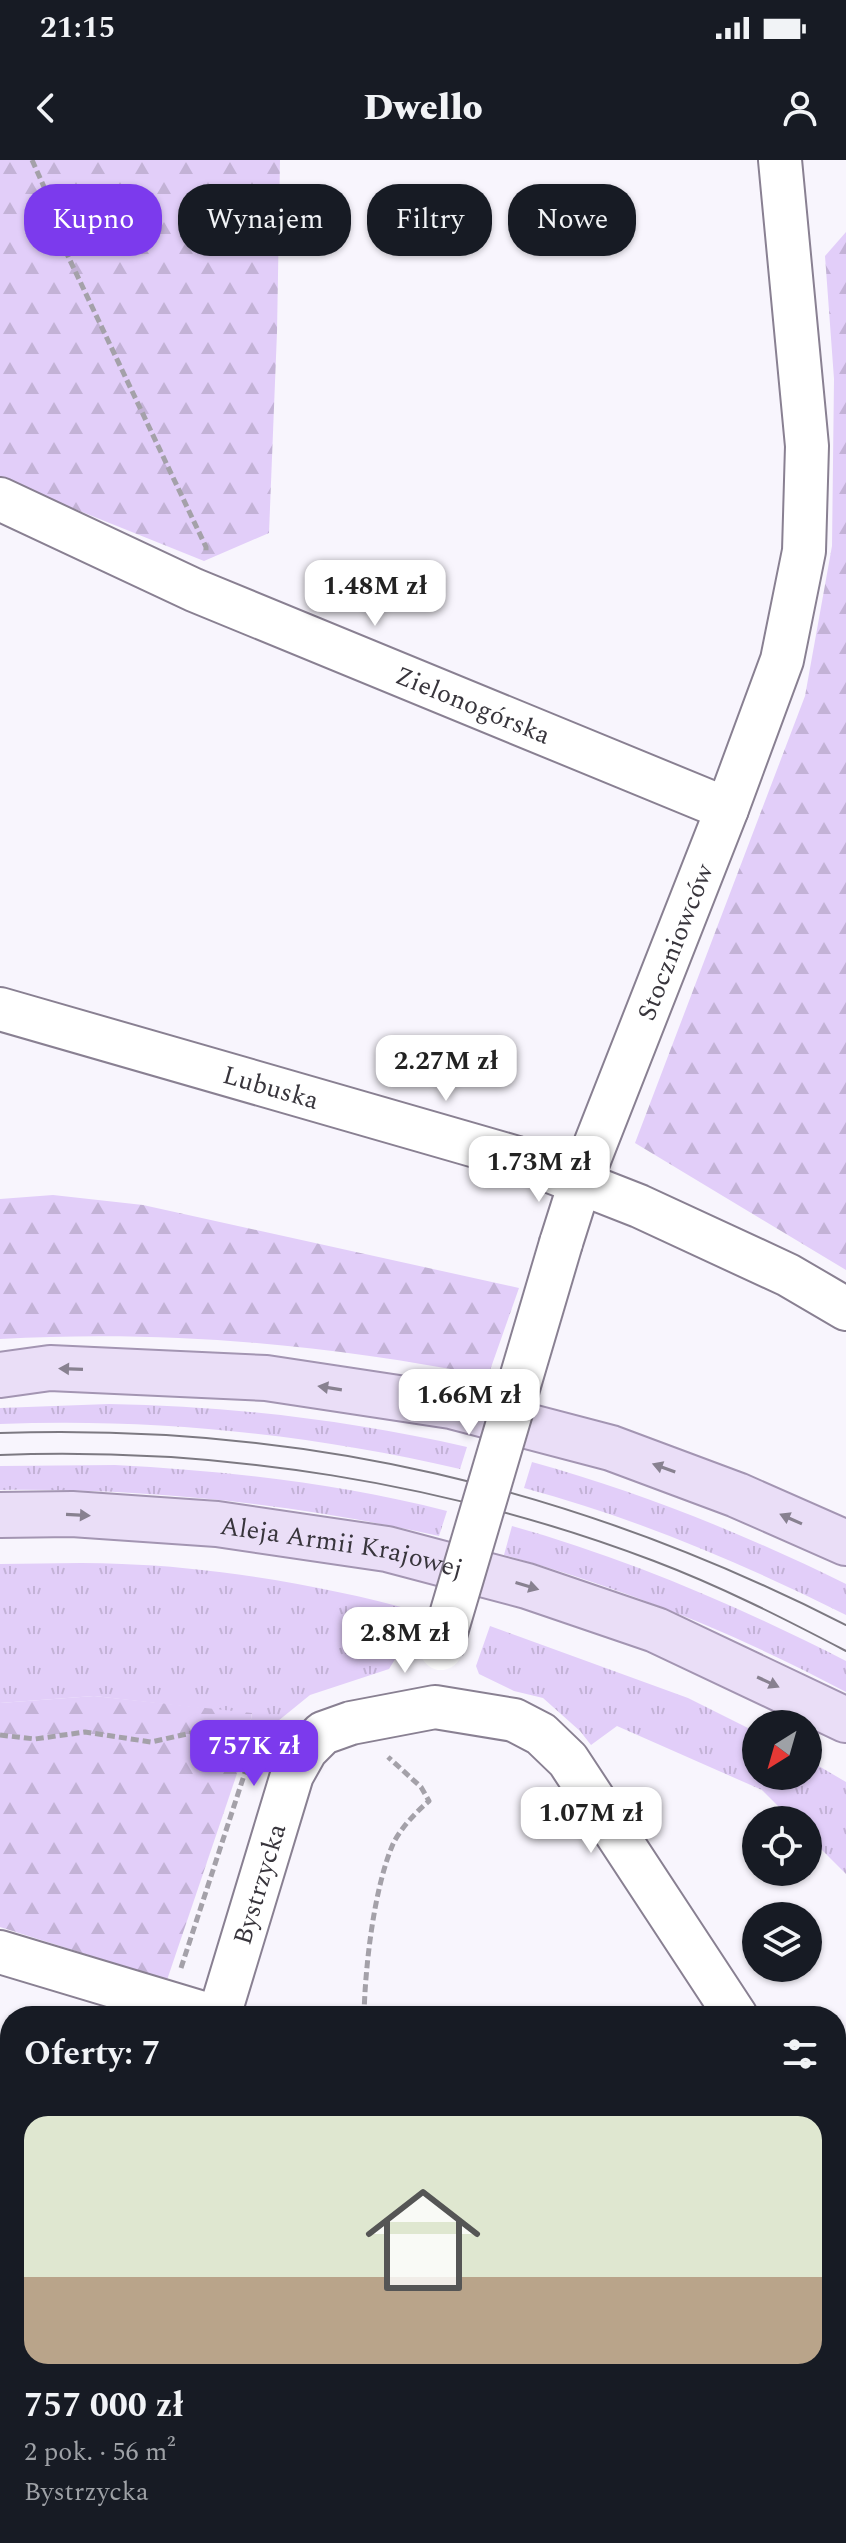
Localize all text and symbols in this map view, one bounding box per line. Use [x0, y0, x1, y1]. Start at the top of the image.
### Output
text: 21:15 [40, 5, 115, 51]
text: Dwello [363, 81, 483, 136]
icon: back [24, 86, 68, 130]
icon: person [778, 86, 822, 130]
chip: Kupno [24, 184, 162, 256]
chip: Wynajem [178, 184, 351, 256]
chip: Filtry [367, 184, 492, 256]
chip: Nowe [508, 184, 636, 256]
pin: 1.48M zł [292, 560, 458, 628]
text: 1.48M zł [323, 566, 427, 606]
street label: Zielonogórska [389, 656, 557, 756]
street label: Stoczniowców [627, 857, 725, 1027]
pin: 2.27M zł [363, 1035, 529, 1103]
text: 2.27M zł [394, 1041, 498, 1081]
street label: Lubuska [218, 1055, 324, 1121]
pin: 1.73M zł [456, 1136, 622, 1204]
text: 1.73M zł [487, 1142, 591, 1182]
one-way arrow [58, 1363, 83, 1376]
pin: 1.66M zł [386, 1369, 552, 1437]
text: 1.66M zł [417, 1375, 521, 1415]
one-way arrow [317, 1381, 342, 1393]
one-way arrow [652, 1461, 676, 1474]
street label: Aleja Armii Krajowej [217, 1506, 467, 1589]
one-way arrow [66, 1509, 91, 1522]
one-way arrow [780, 1512, 803, 1526]
one-way arrow [515, 1580, 539, 1593]
pin: 2.8M zł [331, 1607, 479, 1675]
text: 2.8M zł [360, 1613, 450, 1653]
one-way arrow [757, 1675, 780, 1689]
north arrow [742, 1710, 822, 1790]
map controls [742, 1710, 822, 1982]
pin: 757K zł [180, 1720, 328, 1788]
text: 757K zł [208, 1726, 300, 1766]
pin: 1.07M zł [508, 1787, 674, 1855]
text: 1.07M zł [539, 1793, 643, 1833]
button: locate [742, 1806, 822, 1886]
street label: Bystrzycka [223, 1818, 297, 1950]
button: layers [742, 1902, 822, 1982]
text: Oferty: 7 [24, 2028, 161, 2080]
icon: filters [778, 2032, 822, 2076]
icon: home [351, 2168, 495, 2312]
text: 757 000 zł [24, 2380, 183, 2432]
text: 2 pok. · 56 m² [24, 2432, 175, 2472]
text: Bystrzycka [24, 2472, 149, 2512]

